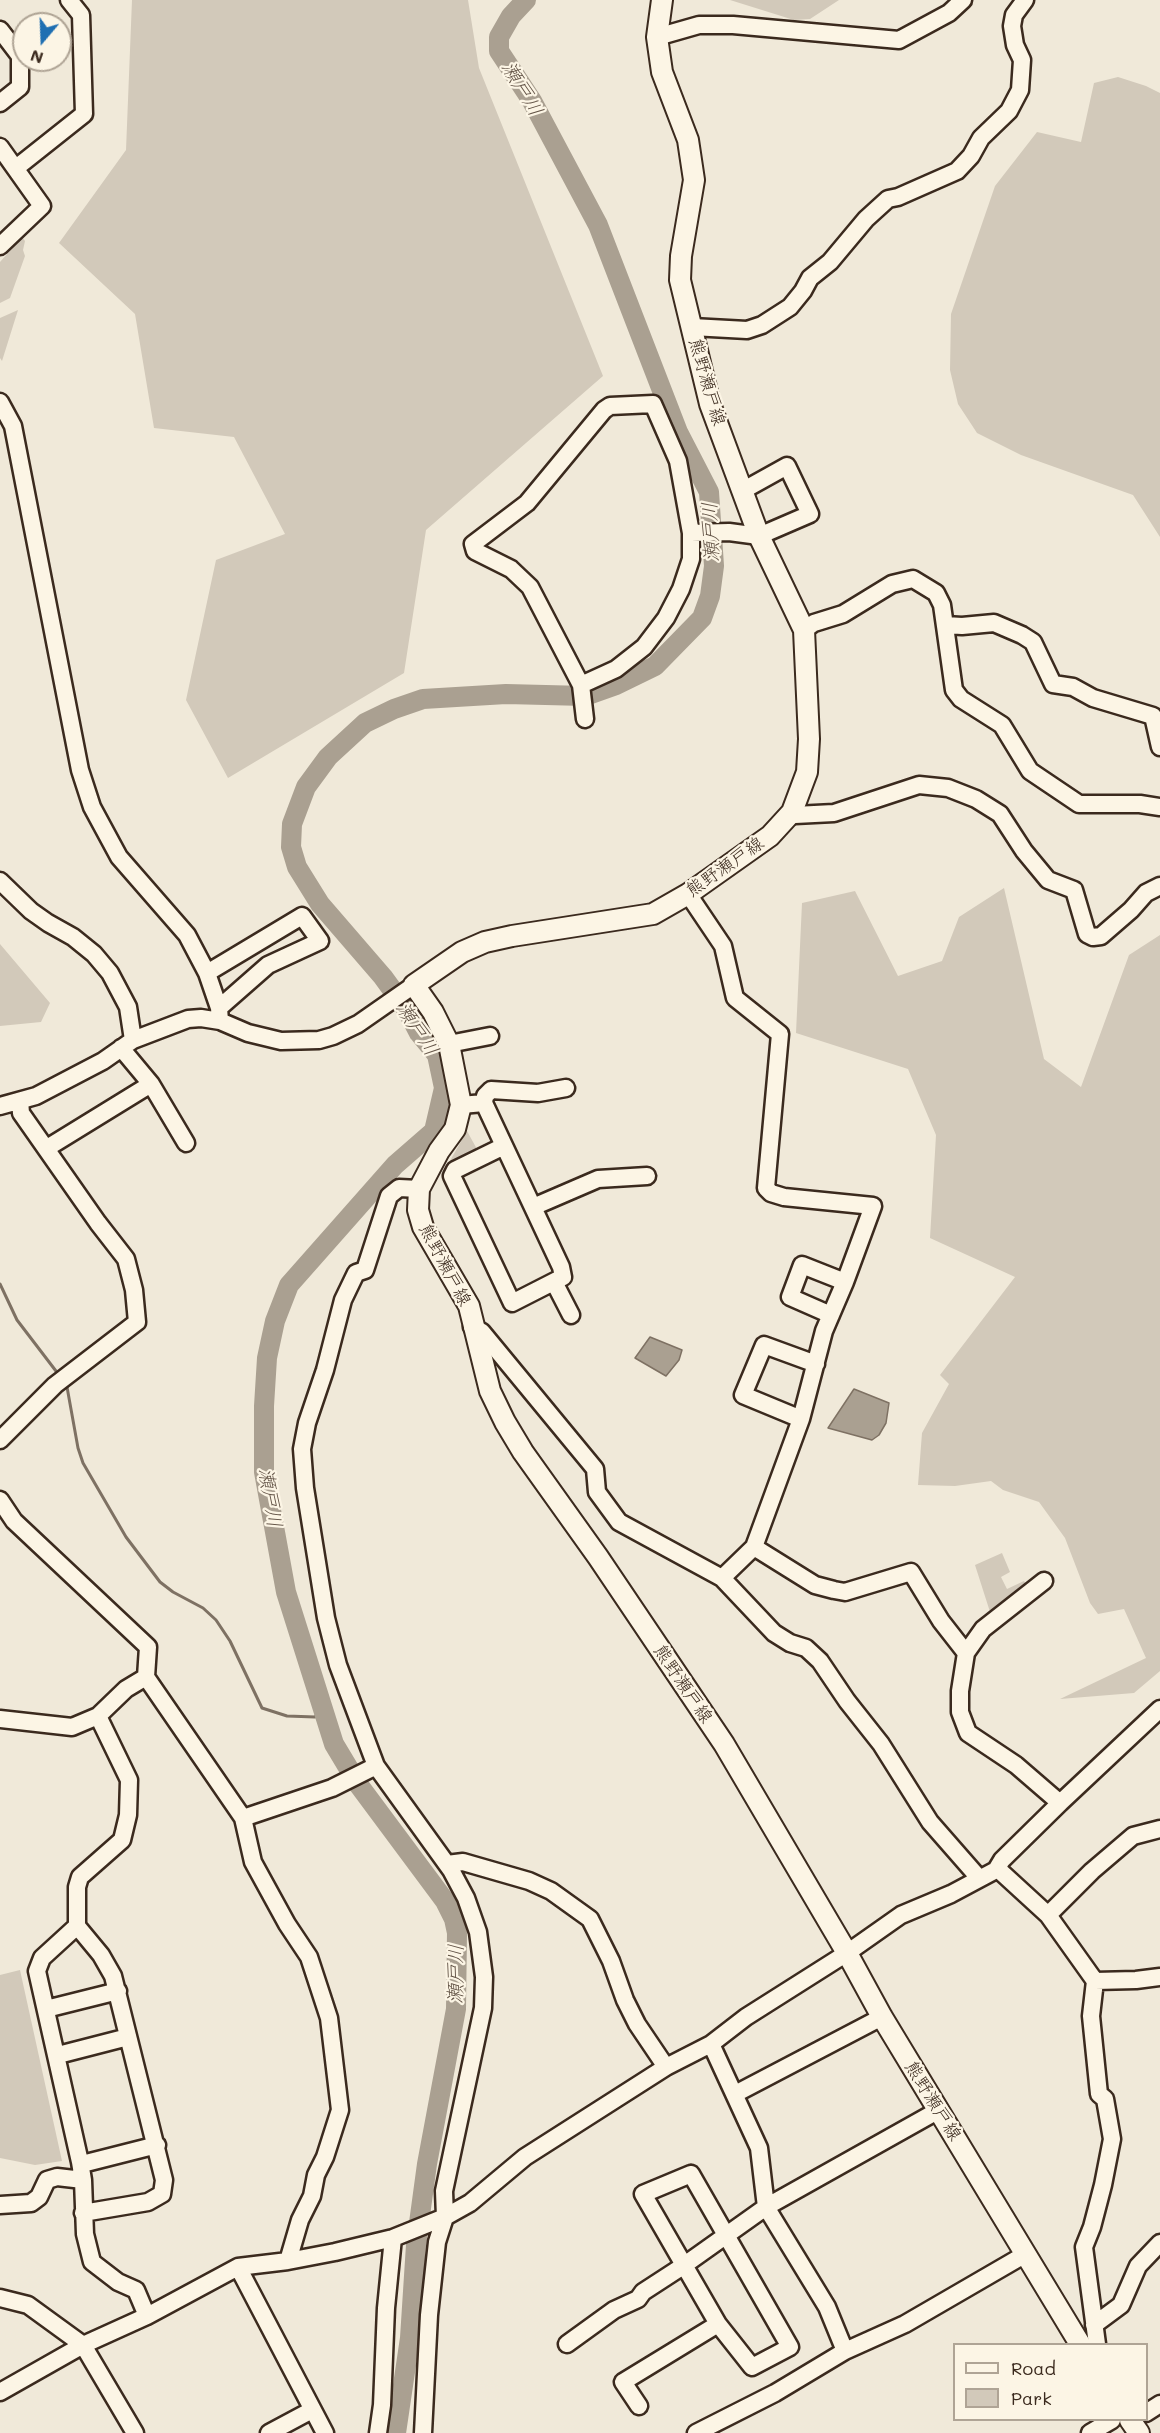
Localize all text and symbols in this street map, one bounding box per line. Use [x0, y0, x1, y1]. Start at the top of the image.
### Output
north arrow [12, 12, 72, 72]
text: N [27, 46, 46, 70]
water label: 瀬戸川 [496, 57, 548, 121]
street label: 熊野瀬戸線 [684, 336, 730, 428]
water label: 瀬戸川 [698, 502, 724, 562]
street label: 熊野瀬戸線 [682, 832, 768, 902]
water label: 瀬戸川 [391, 997, 443, 1061]
street label: 熊野瀬戸線 [414, 1220, 476, 1310]
water label: 瀬戸川 [253, 1466, 287, 1530]
street label: 熊野瀬戸線 [649, 1641, 717, 1727]
water label: 瀬戸川 [443, 1944, 469, 2004]
street label: 熊野瀬戸線 [900, 2057, 966, 2145]
legend [953, 2343, 1148, 2421]
text: Road [1011, 2356, 1056, 2380]
text: Park [1011, 2386, 1052, 2410]

